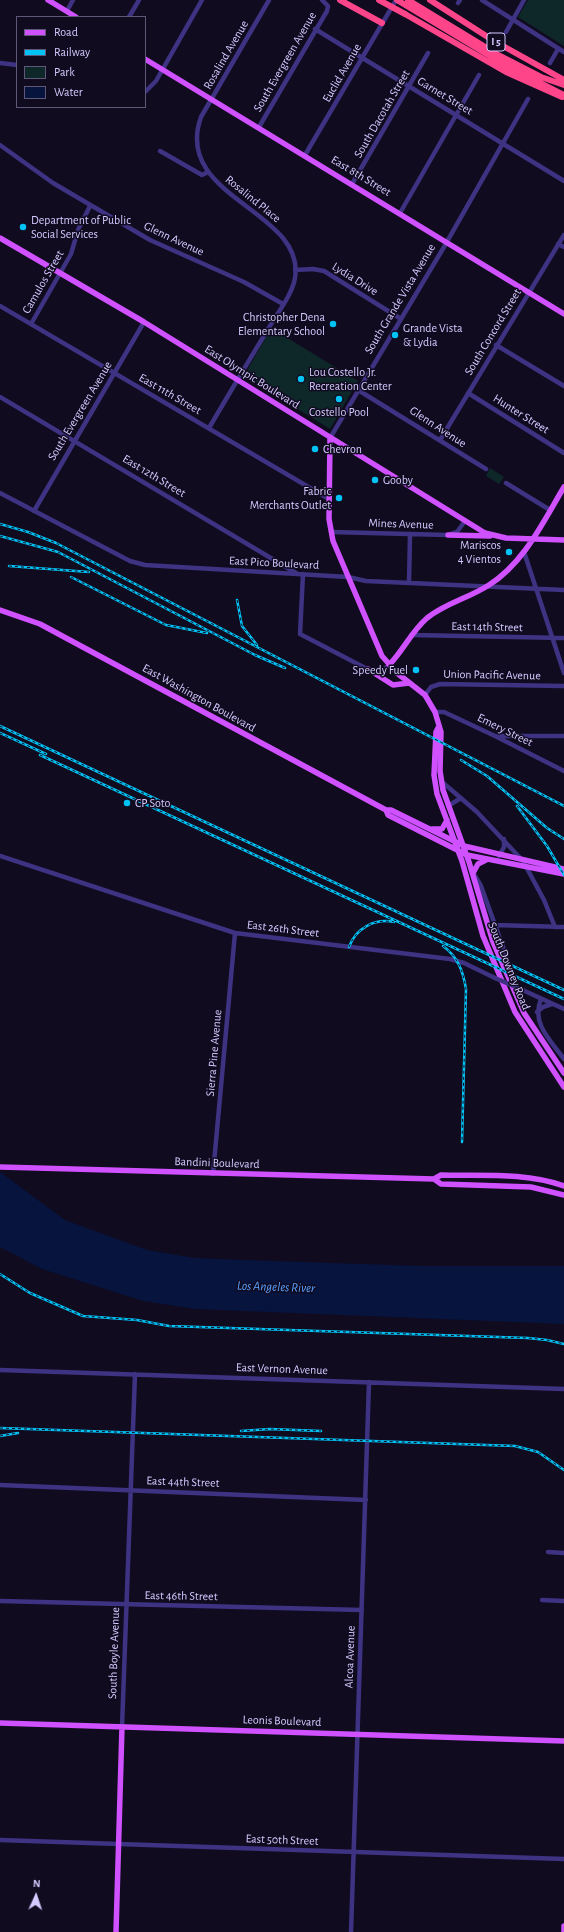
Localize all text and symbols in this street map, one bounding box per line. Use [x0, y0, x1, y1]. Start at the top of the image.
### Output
street label: South Evergreen Avenue [250, 9, 320, 115]
legend [16, 16, 146, 108]
street label: Rosalind Avenue [200, 18, 252, 92]
text: Road [54, 26, 78, 38]
road number: I 5 [487, 33, 505, 51]
street label: Euclid Avenue [319, 41, 365, 105]
text: Railway [54, 46, 90, 58]
text: Park [54, 66, 75, 78]
street label: South Dacotah Street [351, 67, 413, 161]
street label: Garnet Street [415, 74, 475, 118]
text: Water [54, 86, 83, 98]
street label: East 8th Street [328, 152, 394, 200]
street label: Rosalind Place [222, 172, 284, 226]
place label: Department of Public Social Services [31, 213, 131, 241]
street label: Glenn Avenue [142, 219, 206, 259]
marker: Department of Public Social Services [18, 222, 28, 232]
street label: South Grande Vista Avenue [361, 241, 439, 357]
street label: Camulos Street [19, 248, 67, 316]
street label: Lydia Drive [329, 259, 381, 299]
street label: South Concord Street [462, 286, 524, 378]
place label: Christopher Dena Elementary School [238, 310, 325, 338]
marker: Christopher Dena Elementary School [328, 319, 338, 329]
place label: Grande Vista & Lydia [403, 321, 463, 349]
marker: Grande Vista & Lydia [390, 330, 400, 340]
street label: East Olympic Boulevard [202, 342, 302, 412]
street label: South Evergreen Avenue [45, 359, 115, 463]
place label: Lou Costello Jr. Recreation Center [309, 365, 392, 393]
street label: East 11th Street [136, 370, 204, 418]
marker: Lou Costello Jr. Recreation Center [296, 374, 306, 384]
street label: Hunter Street [490, 391, 552, 437]
marker: Costello Pool [334, 394, 344, 404]
street label: Glenn Avenue [407, 403, 469, 451]
place label: Costello Pool [309, 405, 369, 419]
place label: Chevron [323, 442, 362, 456]
marker: Chevron [310, 444, 320, 454]
street label: East 12th Street [120, 451, 188, 501]
place label: Gooby [383, 473, 413, 487]
marker: Gooby [370, 475, 380, 485]
place label: Fabric Merchants Outlet [250, 484, 331, 512]
marker: Fabric Merchants Outlet [334, 493, 344, 503]
street label: Mines Avenue [368, 516, 434, 532]
place label: Mariscos 4 Vientos [458, 538, 501, 566]
marker: Mariscos 4 Vientos [504, 547, 514, 557]
street label: East Pico Boulevard [229, 553, 319, 573]
street label: East 14th Street [451, 619, 523, 635]
street label: East Washington Boulevard [140, 661, 258, 735]
place label: Speedy Fuel [353, 663, 408, 677]
marker: Speedy Fuel [411, 665, 421, 675]
street label: Union Pacific Avenue [443, 667, 541, 683]
street label: Emery Street [475, 710, 535, 750]
place label: CP Soto [135, 796, 170, 810]
marker: CP Soto [122, 798, 132, 808]
street label: East 26th Street [246, 917, 320, 941]
street label: South Downey Road [485, 920, 533, 1012]
street label: Sierra Pine Avenue [203, 1009, 225, 1097]
street label: Bandini Boulevard [174, 1154, 260, 1172]
water label: Los Angeles River [237, 1278, 315, 1296]
street label: East Vernon Avenue [236, 1360, 328, 1378]
street label: East 44th Street [146, 1474, 220, 1490]
street label: East 46th Street [144, 1588, 218, 1604]
street label: South Boyle Avenue [105, 1607, 123, 1699]
street label: Alcoa Avenue [342, 1625, 358, 1689]
street label: Leonis Boulevard [242, 1712, 322, 1730]
street label: East 50th Street [245, 1832, 319, 1848]
north arrow [16, 1876, 56, 1916]
text: N [33, 1878, 41, 1889]

